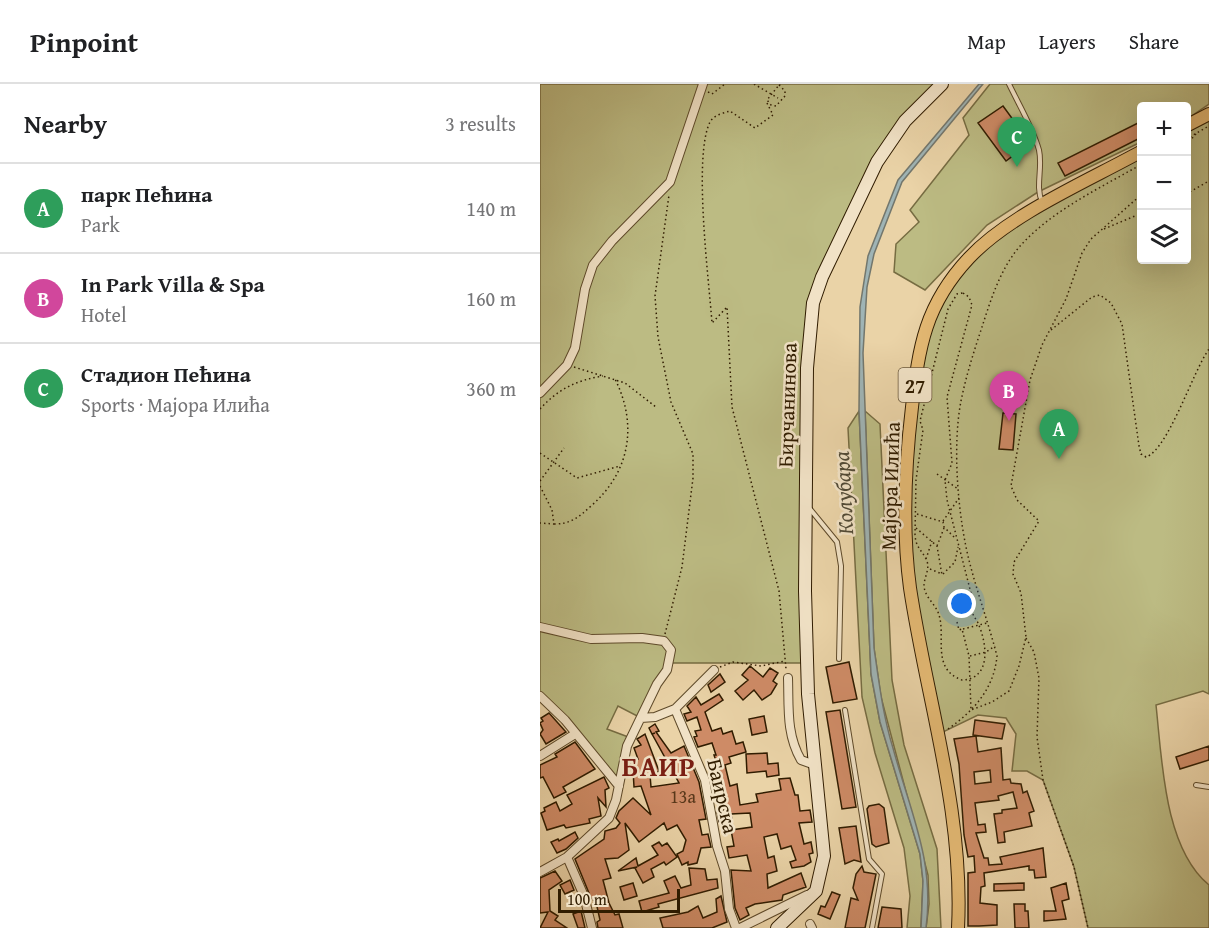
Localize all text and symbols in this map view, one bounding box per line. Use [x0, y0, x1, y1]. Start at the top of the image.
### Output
text: Pinpoint [30, 21, 138, 62]
text: Map [967, 26, 1006, 57]
text: Layers [1039, 26, 1096, 57]
text: Share [1129, 26, 1179, 57]
map controls [1137, 102, 1191, 264]
button: + [1137, 102, 1191, 156]
text: Nearby [24, 104, 107, 143]
text: 3 results [445, 109, 516, 138]
pin: C [998, 118, 1036, 167]
button: − [1137, 156, 1191, 210]
text: парк Пећина [81, 178, 213, 210]
text: A [37, 194, 50, 223]
text: 140 m [466, 194, 516, 223]
text: Park [81, 210, 120, 239]
button: layers [1137, 210, 1191, 264]
text: In Park Villa & Spa [81, 268, 265, 300]
text: B [37, 284, 50, 313]
text: 160 m [466, 284, 516, 313]
text: Hotel [81, 300, 127, 329]
street label: Бирчанинова [769, 342, 805, 468]
text: Стадион Пећина [81, 358, 251, 390]
road number: 27 [898, 368, 932, 402]
pin: B [990, 372, 1028, 421]
text: C [38, 374, 49, 403]
text: 360 m [466, 374, 516, 403]
text: Sports · Мајора Илића [81, 390, 270, 419]
pin: A [1040, 410, 1078, 459]
street label: Мајора Илића [872, 421, 908, 551]
water label: Колубара [825, 451, 861, 535]
your location [947, 589, 976, 618]
district label: БАИР [622, 746, 696, 786]
street label: Баирска [699, 755, 747, 837]
house number: 13a [670, 783, 696, 810]
scale bar [558, 886, 680, 914]
text: 100 m [567, 887, 607, 911]

